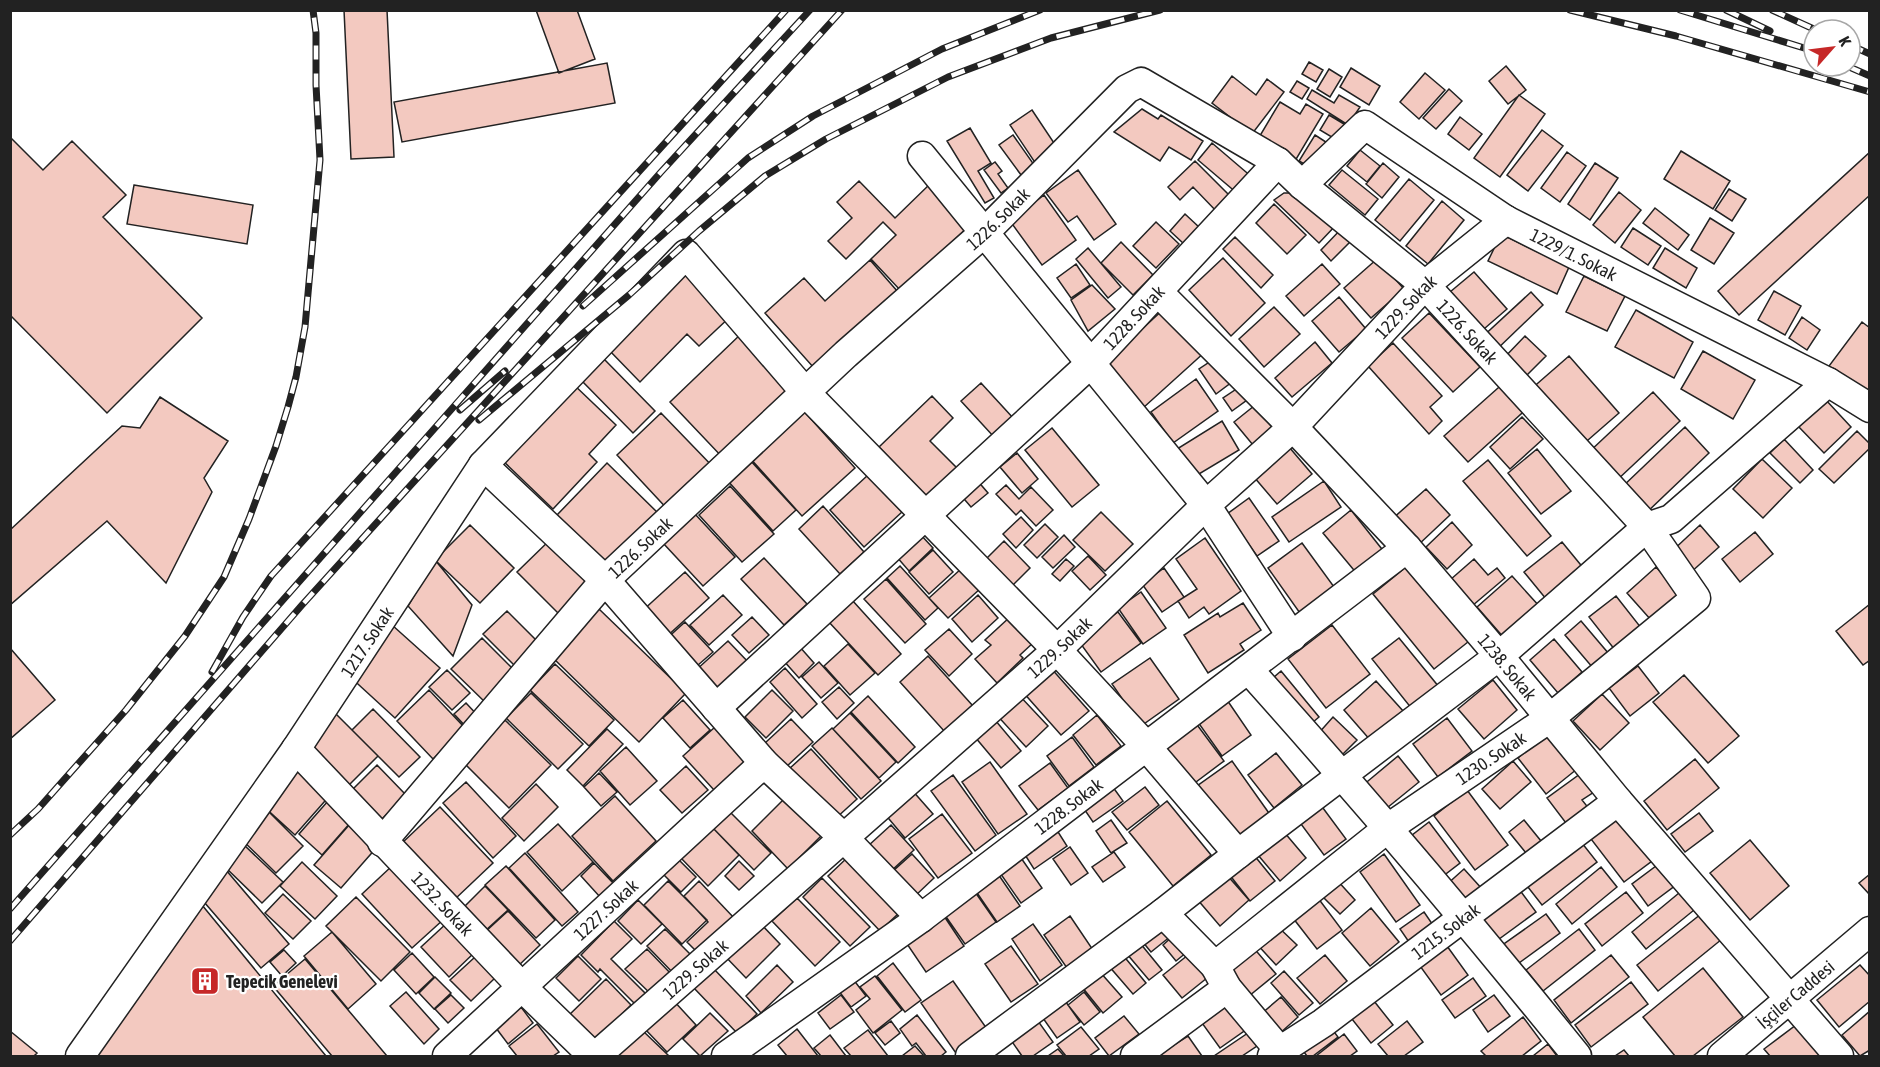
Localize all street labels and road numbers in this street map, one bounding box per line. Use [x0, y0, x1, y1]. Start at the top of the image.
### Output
street label: 1226. Sokak [962, 183, 1034, 254]
street label: 1229/1. Sokak [1527, 224, 1621, 285]
street label: 1229. Sokak [1370, 270, 1440, 343]
street label: 1228. Sokak [1099, 281, 1168, 354]
street label: 1226. Sokak [1433, 295, 1502, 368]
street label: 1226. Sokak [604, 512, 676, 582]
street label: 1217. Sokak [336, 602, 397, 681]
street label: 1229. Sokak [1023, 612, 1096, 682]
street label: 1238. Sokak [1474, 629, 1541, 704]
street label: 1230. Sokak [1452, 727, 1530, 789]
street label: 1228. Sokak [1030, 773, 1106, 838]
street label: 1232. Sokak [408, 867, 478, 940]
street label: 1227. Sokak [569, 875, 642, 944]
street label: 1215. Sokak [1407, 898, 1484, 963]
street label: 1229. Sokak [658, 934, 732, 1003]
street label: İşçiler Caddesi [1752, 956, 1838, 1033]

